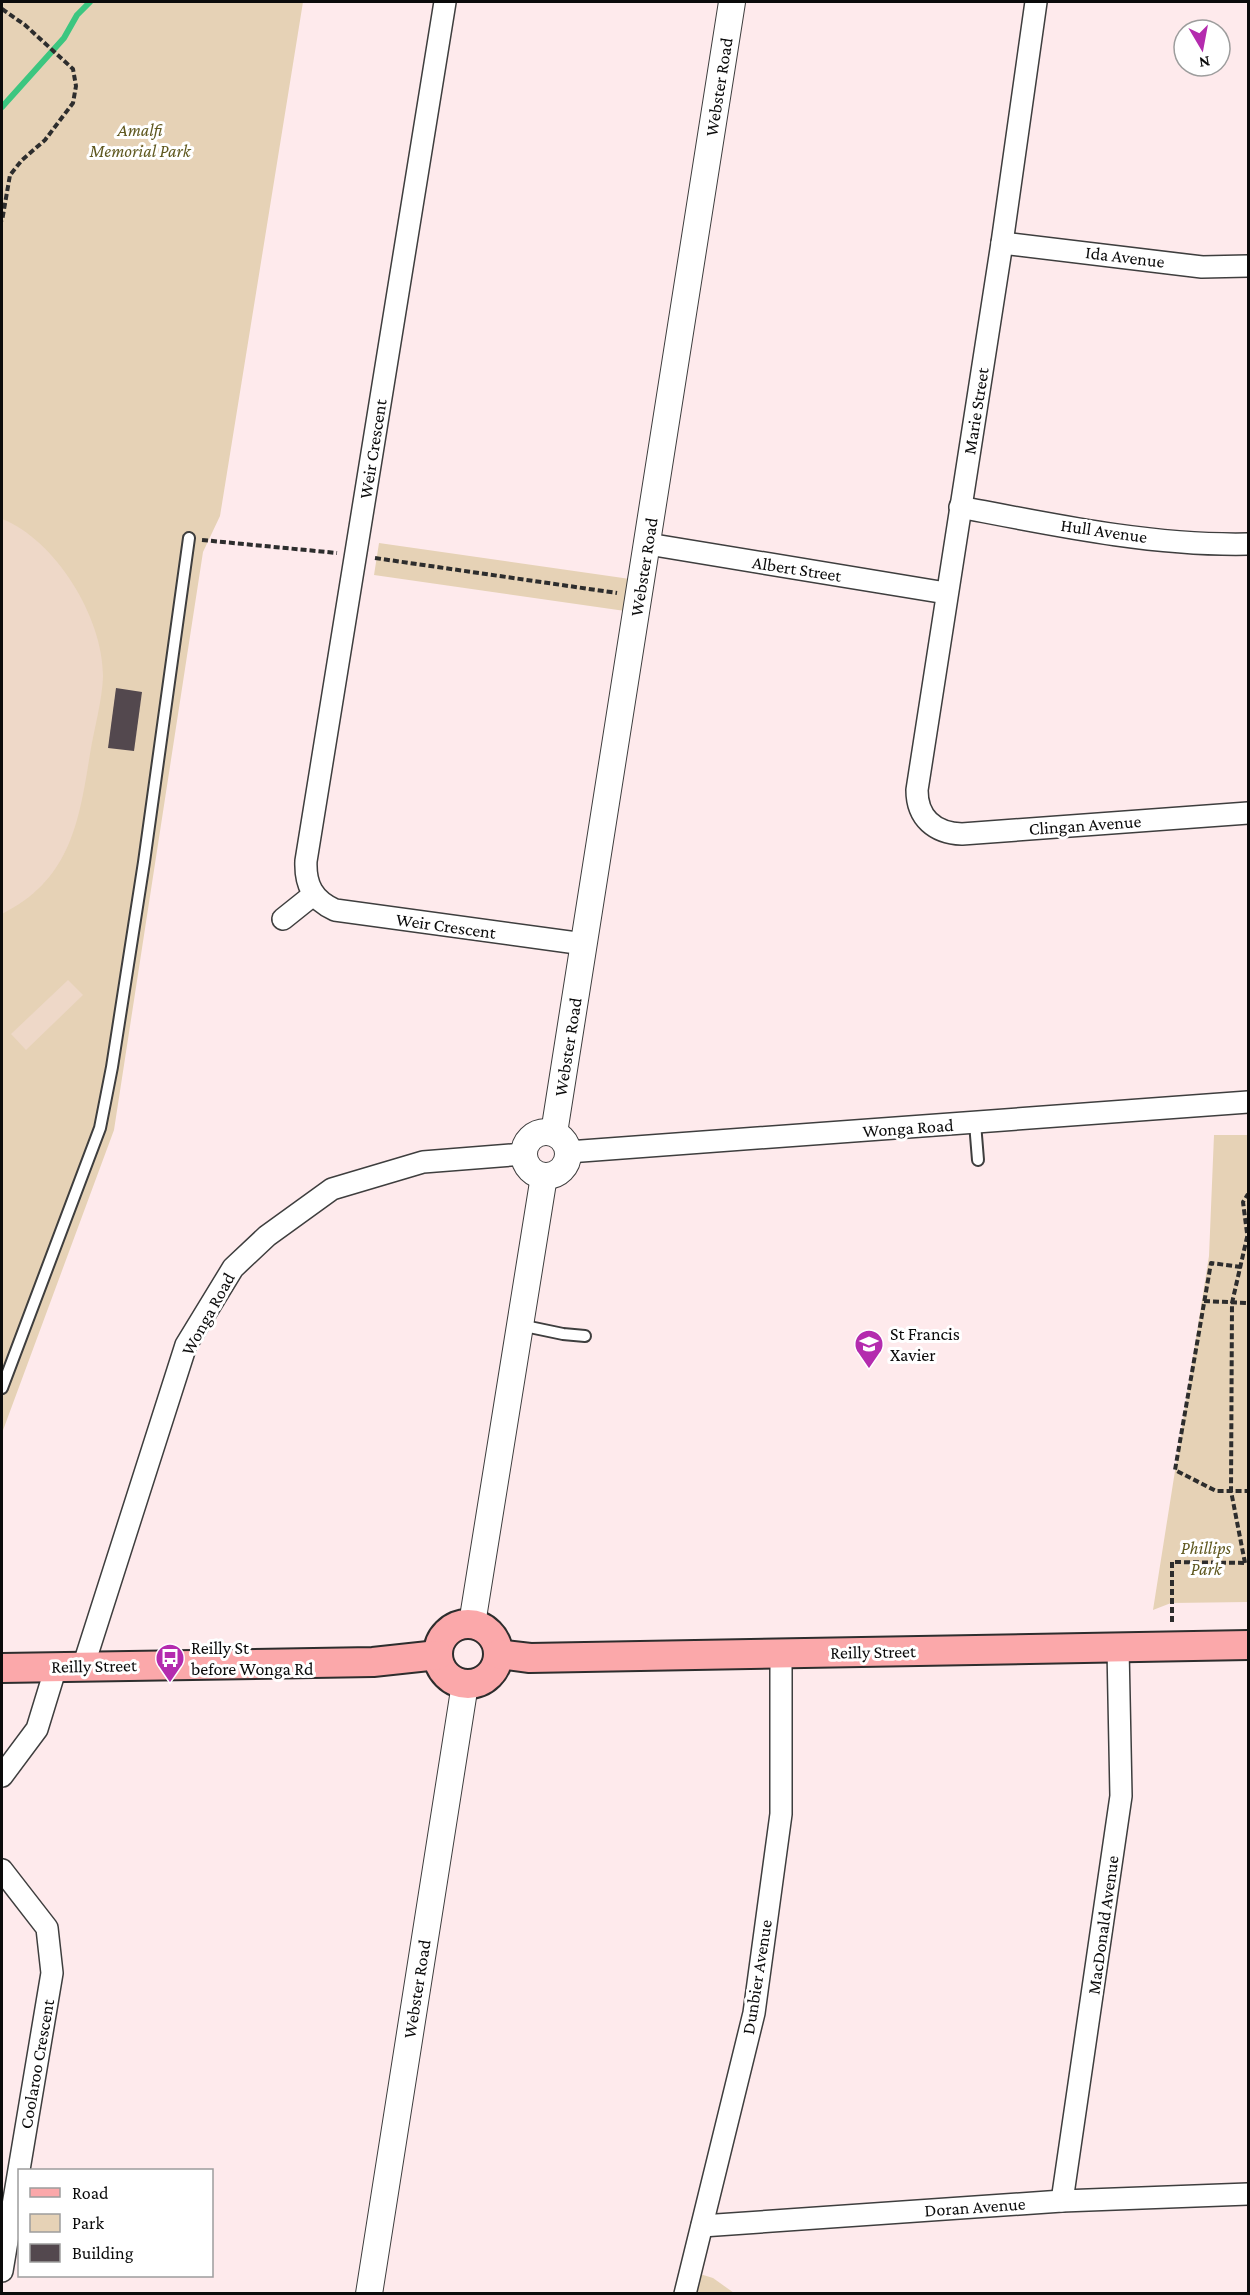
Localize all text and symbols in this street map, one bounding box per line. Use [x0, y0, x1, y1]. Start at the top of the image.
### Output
north arrow [1172, 18, 1232, 78]
street label: Webster Road [701, 36, 737, 138]
text: N [1198, 53, 1211, 72]
park label: Amalfi Memorial Park [88, 120, 192, 161]
street label: Ida Avenue [1084, 242, 1166, 272]
street label: Marie Street [959, 365, 993, 456]
street label: Weir Crescent [355, 397, 391, 500]
street label: Hull Avenue [1059, 515, 1149, 547]
street label: Webster Road [626, 516, 662, 618]
street label: Albert Street [751, 552, 844, 586]
street label: Clingan Avenue [1028, 811, 1142, 839]
street label: Weir Crescent [395, 909, 498, 943]
street label: Webster Road [550, 996, 586, 1098]
street label: Wonga Road [862, 1115, 955, 1141]
street label: Wonga Road [177, 1269, 239, 1359]
place label: St Francis Xavier [890, 1324, 960, 1365]
school or university icon: St Francis Xavier [853, 1328, 885, 1370]
park label: Phillips Park [1181, 1538, 1232, 1579]
place label: Reilly St before Wonga Rd [191, 1638, 314, 1679]
street label: Reilly Street [830, 1641, 917, 1663]
bus stop icon: Reilly St before Wonga Rd [154, 1642, 186, 1684]
street label: Reilly Street [51, 1655, 138, 1677]
street label: MacDonald Avenue [1083, 1854, 1123, 1996]
street label: Dunbier Avenue [738, 1918, 776, 2036]
street label: Webster Road [399, 1938, 435, 2040]
street label: Coolaroo Crescent [16, 1997, 58, 2130]
legend [18, 2169, 213, 2277]
text: Road [72, 2183, 109, 2203]
street label: Doran Avenue [924, 2193, 1026, 2221]
text: Park [72, 2213, 104, 2233]
text: Building [72, 2243, 134, 2263]

